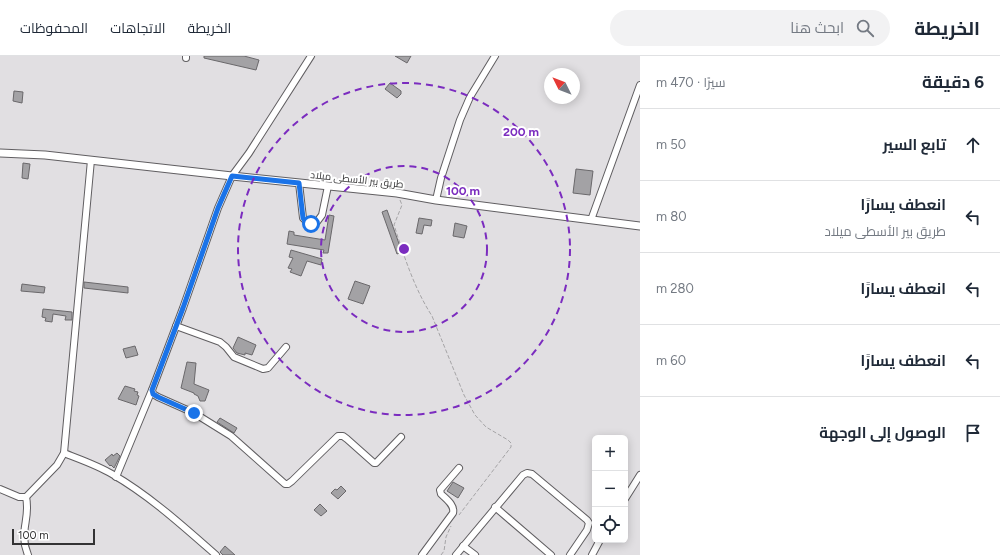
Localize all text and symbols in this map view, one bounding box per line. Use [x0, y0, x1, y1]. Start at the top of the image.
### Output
search box [610, 10, 890, 46]
icon: search [854, 17, 876, 39]
text: الخريطة [914, 17, 980, 40]
text: ابحث هنا [790, 19, 844, 37]
text: المحفوظات [20, 20, 88, 37]
text: الاتجاهات [110, 20, 166, 37]
text: الخريطة [188, 20, 231, 37]
north arrow [544, 68, 580, 104]
text: 6 دقيقة [922, 72, 984, 92]
text: سيرًا · 470 m [656, 75, 725, 90]
text: 200 m [503, 125, 539, 139]
icon: ahead [962, 134, 984, 156]
text: تابع السير [883, 136, 946, 154]
text: 50 m [656, 137, 686, 152]
street label: طريق بير الأسطى ميلاد [310, 168, 404, 191]
text: 100 m [446, 184, 480, 198]
text: انعطف يسارًا [861, 196, 946, 214]
icon: left [962, 206, 984, 228]
text: 80 m [656, 209, 687, 224]
route start [302, 215, 320, 233]
text: طريق بير الأسطى ميلاد [824, 224, 946, 239]
centre of rings [397, 242, 411, 256]
icon: left [962, 278, 984, 300]
text: انعطف يسارًا [861, 280, 946, 298]
text: 280 m [656, 281, 694, 296]
icon: left [962, 350, 984, 372]
text: انعطف يسارًا [861, 352, 946, 370]
text: 60 m [656, 353, 686, 368]
route end [185, 404, 203, 422]
icon: arrive [962, 422, 984, 444]
text: الوصول إلى الوجهة [819, 424, 946, 442]
map controls [592, 435, 628, 543]
button: + [592, 435, 628, 471]
button: − [592, 471, 628, 507]
button: locate [592, 507, 628, 543]
scale bar [12, 527, 95, 546]
text: 100 m [18, 529, 49, 542]

